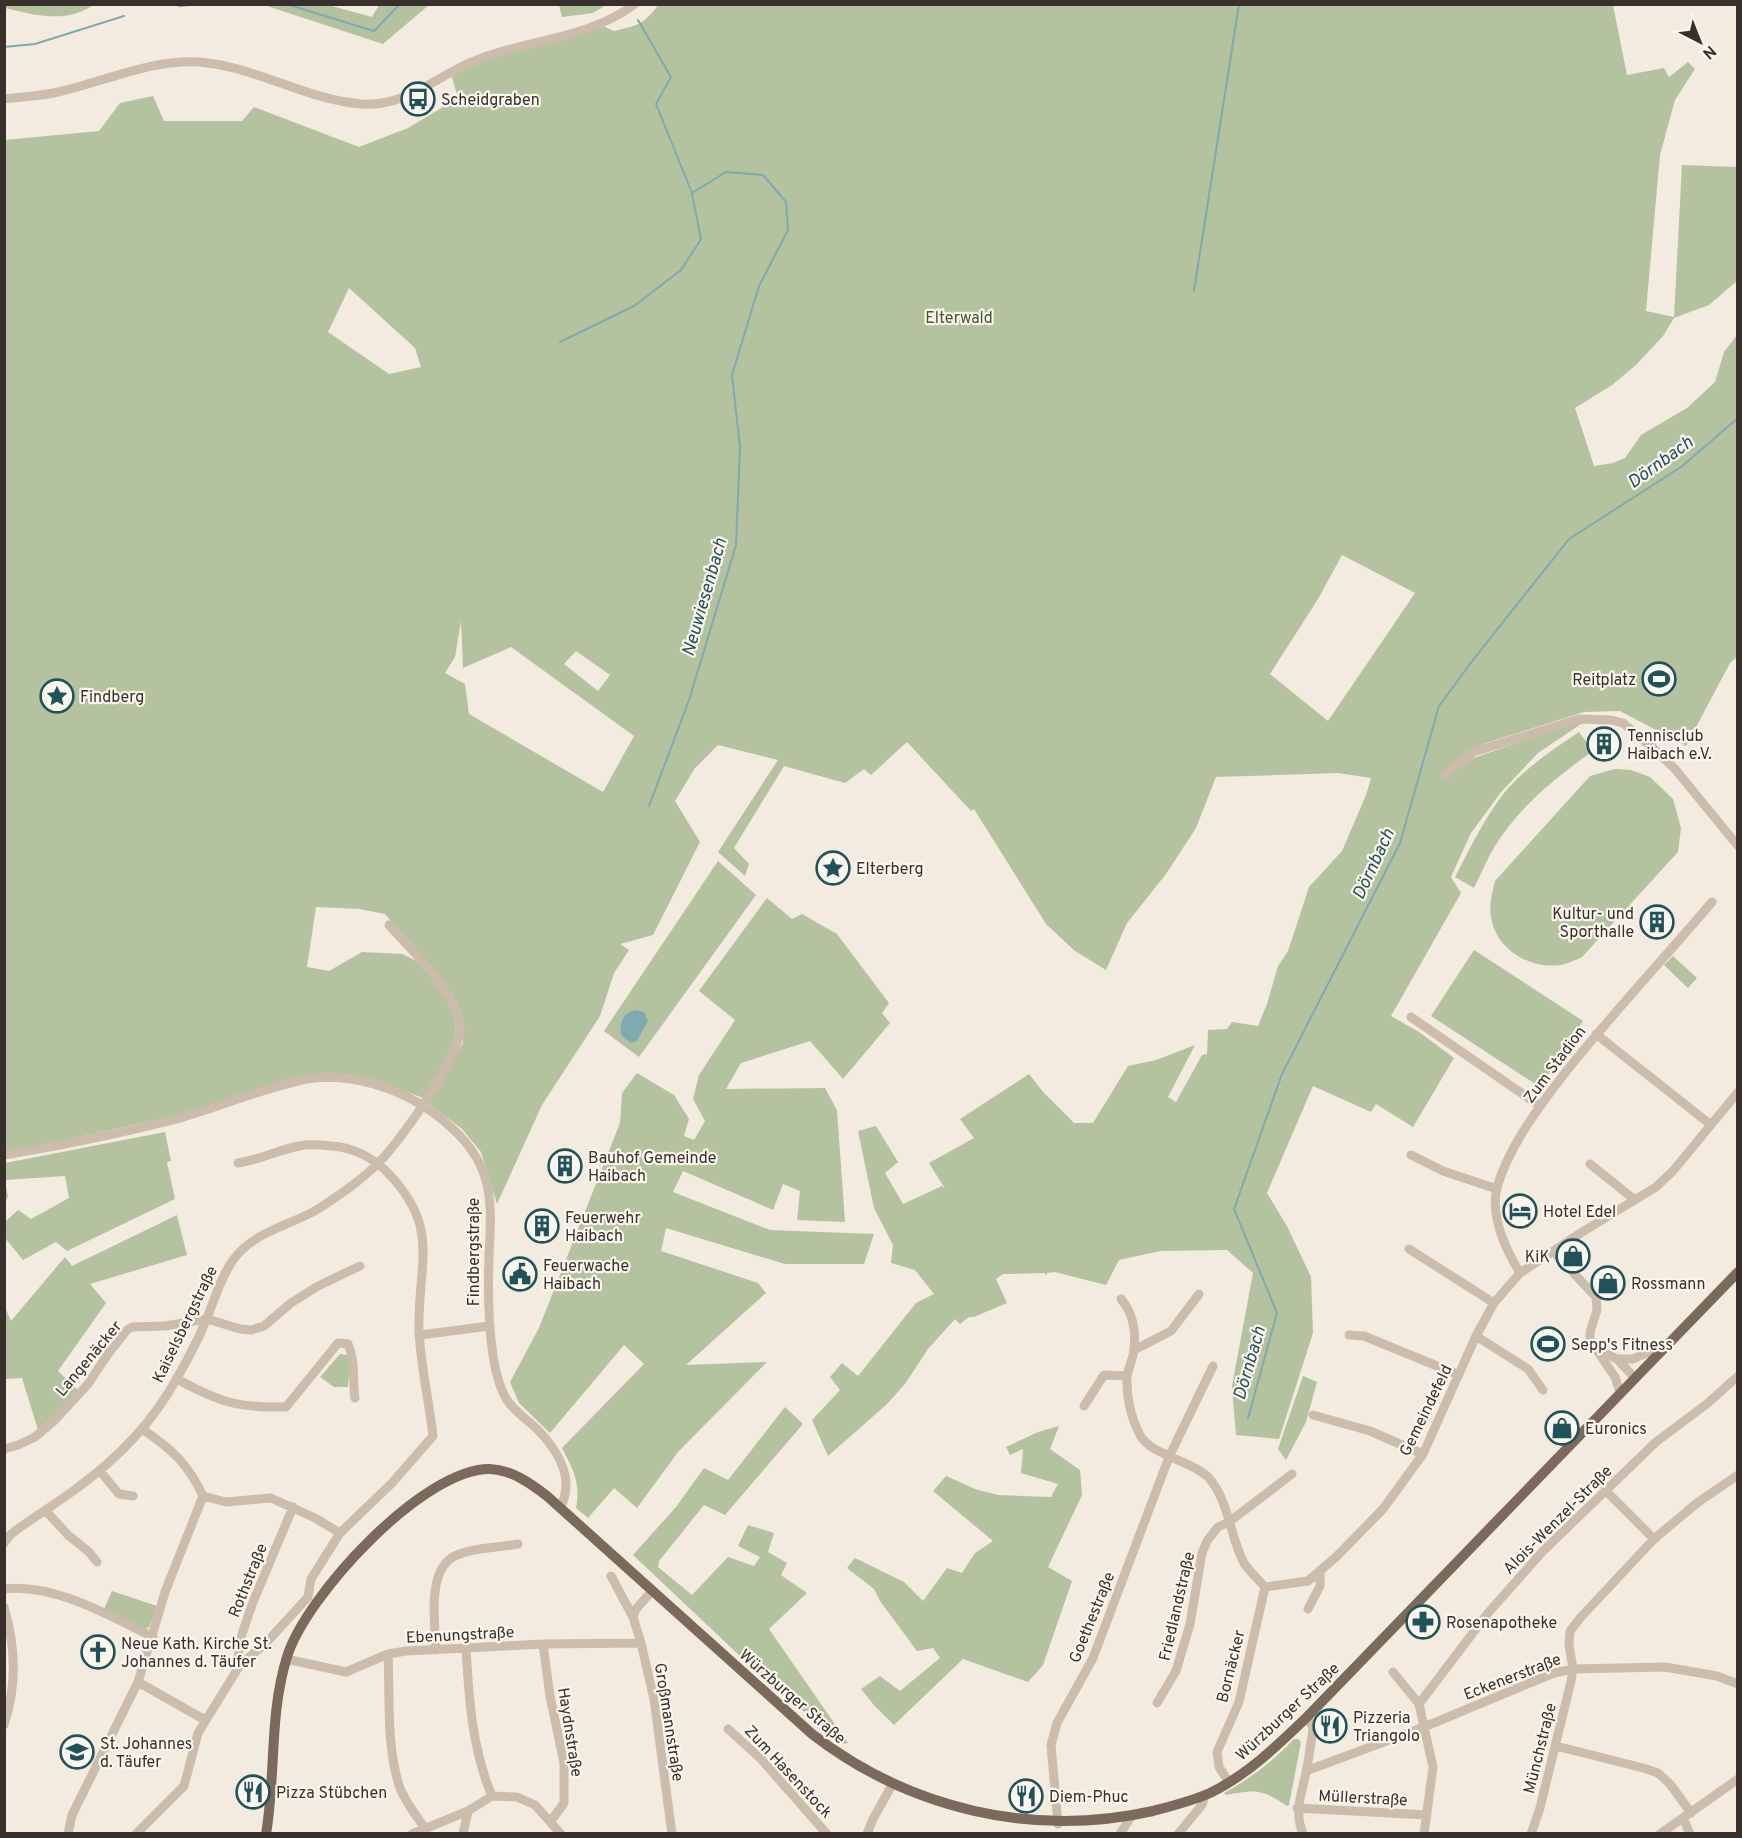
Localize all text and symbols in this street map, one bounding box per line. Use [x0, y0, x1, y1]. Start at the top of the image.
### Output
north arrow [1670, 12, 1730, 72]
text: N [1698, 40, 1720, 63]
bus stop icon: Scheidgraben [400, 81, 436, 117]
place label: Scheidgraben [441, 91, 540, 111]
park label: Elterwald [925, 309, 993, 329]
water label: Dörnbach [1623, 432, 1698, 495]
water label: Neuwiesenbach [678, 535, 733, 659]
sports icon: Reitplatz [1641, 661, 1677, 697]
place label: Reitplatz [1572, 671, 1636, 691]
place icon: Findberg [39, 678, 75, 714]
place label: Findberg [80, 688, 144, 708]
building icon: Tennisclub Haibach e.V. [1586, 726, 1622, 762]
place label: Tennisclub Haibach e.V. [1627, 727, 1712, 765]
water label: Dörnbach [1348, 825, 1401, 904]
place icon: Elterberg [815, 850, 851, 886]
place label: Elterberg [856, 860, 923, 880]
building icon: Kultur- und Sporthalle [1639, 904, 1675, 940]
place label: Kultur- und Sporthalle [1552, 905, 1634, 943]
street label: Zum Stadion [1520, 1023, 1591, 1108]
building icon: Bauhof Gemeinde Haibach [547, 1148, 583, 1184]
place label: Bauhof Gemeinde Haibach [588, 1149, 716, 1187]
hotel icon: Hotel Edel [1502, 1193, 1538, 1229]
street label: Findbergstraße [465, 1198, 485, 1306]
place label: Hotel Edel [1543, 1203, 1616, 1223]
building icon: Feuerwehr Haibach [524, 1208, 560, 1244]
place label: Feuerwehr Haibach [565, 1209, 641, 1247]
shop icon: KiK [1555, 1238, 1591, 1274]
place label: KiK [1525, 1248, 1550, 1268]
public building icon: Feuerwache Haibach [502, 1256, 538, 1292]
place label: Feuerwache Haibach [543, 1257, 629, 1295]
street label: Kaiselsbergstraße [149, 1263, 223, 1387]
shop icon: Rossmann [1590, 1265, 1626, 1301]
place label: Rossmann [1631, 1275, 1706, 1295]
street label: Langenäcker [52, 1317, 127, 1401]
water label: Dörnbach [1229, 1324, 1272, 1403]
sports icon: Sepp's Fitness [1530, 1326, 1566, 1362]
place label: Sepp's Fitness [1571, 1336, 1673, 1356]
street label: Gemeindefeld [1396, 1362, 1458, 1460]
shop icon: Euronics [1544, 1410, 1580, 1446]
place label: Euronics [1585, 1420, 1647, 1440]
street label: Alois-Wenzel-Straße [1500, 1462, 1617, 1579]
street label: Rothstraße [225, 1541, 273, 1621]
street label: Friedlandstraße [1156, 1550, 1200, 1663]
street label: Goethestraße [1065, 1569, 1120, 1666]
pharmacy icon: Rosenapotheke [1405, 1604, 1441, 1640]
place label: Rosenapotheke [1446, 1614, 1557, 1634]
street label: Ebenungstraße [405, 1623, 515, 1649]
street label: Bornäcker [1213, 1628, 1251, 1705]
church icon: Neue Kath. Kirche St. Johannes d. Täufer [80, 1634, 116, 1670]
place label: Neue Kath. Kirche St. Johannes d. Täufer [121, 1635, 272, 1673]
street label: Würzburger Straße [734, 1646, 849, 1749]
street label: Eckenerstraße [1461, 1650, 1564, 1706]
street label: Würzburger Straße [1232, 1659, 1344, 1766]
street label: Großmannstraße [649, 1662, 687, 1783]
street label: Haydnstraße [552, 1686, 586, 1778]
street label: Münchstraße [1520, 1701, 1562, 1796]
restaurant icon: Pizzeria Triangolo [1312, 1708, 1348, 1744]
place label: Pizzeria Triangolo [1353, 1709, 1420, 1747]
street label: Zum Hasenstock [739, 1722, 836, 1823]
school or university icon: St. Johannes d. Täufer [59, 1734, 95, 1770]
place label: St. Johannes d. Täufer [100, 1735, 192, 1773]
restaurant icon: Pizza Stübchen [235, 1774, 271, 1810]
restaurant icon: Diem-Phuc [1008, 1778, 1044, 1814]
place label: Pizza Stübchen [276, 1784, 387, 1804]
street label: Müllerstraße [1318, 1787, 1408, 1811]
place label: Diem-Phuc [1049, 1788, 1129, 1808]

